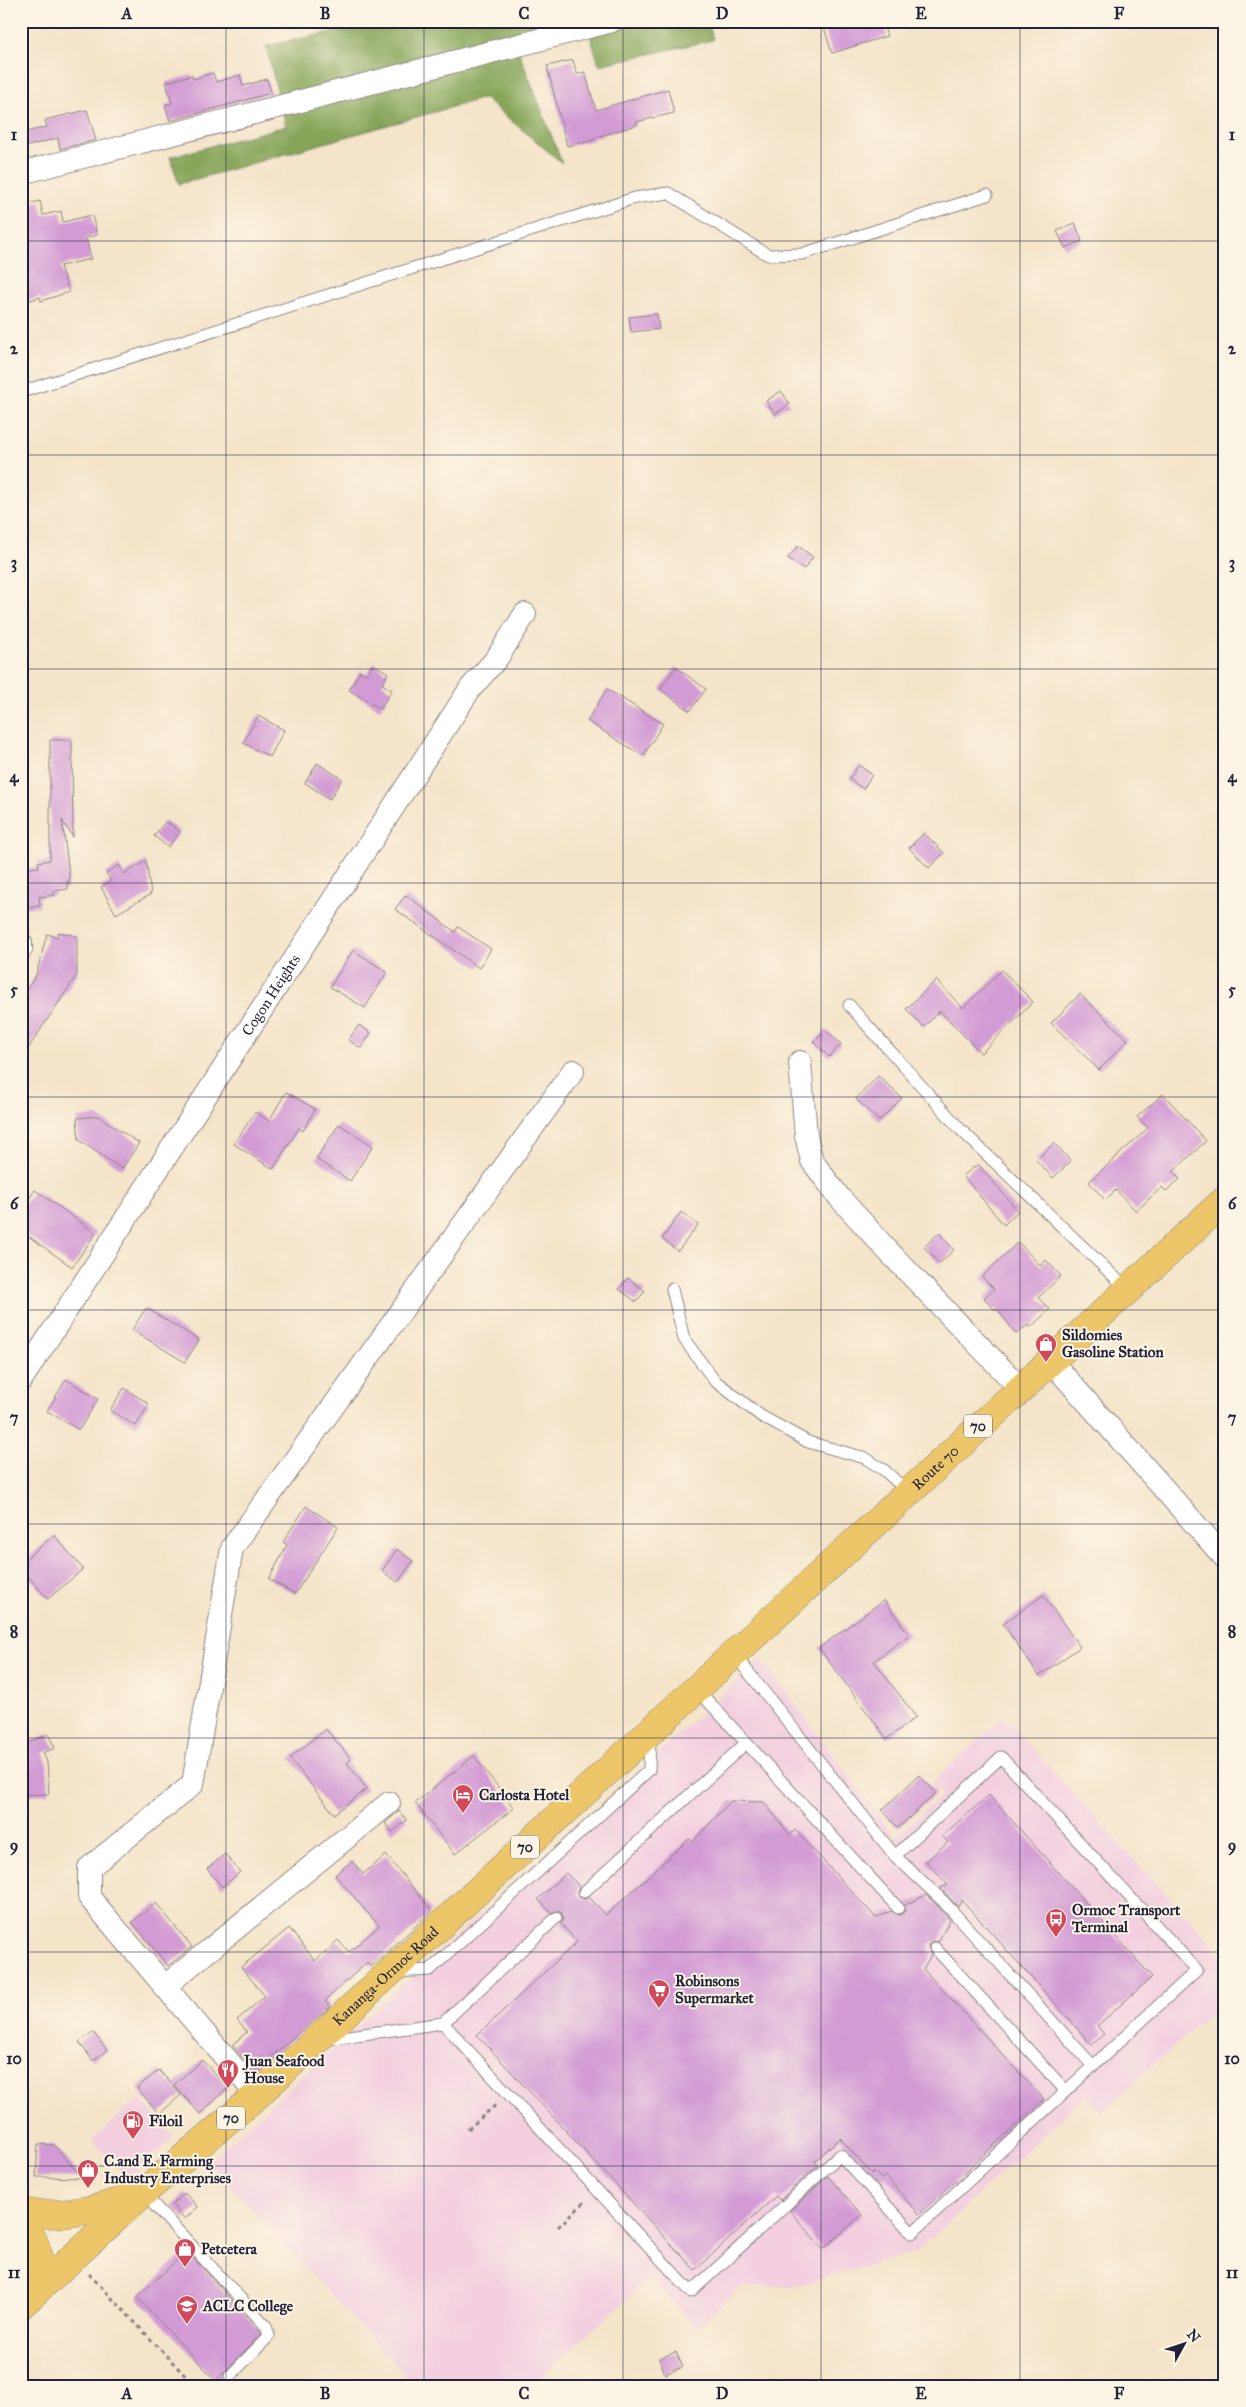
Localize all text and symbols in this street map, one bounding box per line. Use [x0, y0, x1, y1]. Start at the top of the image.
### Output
text: A [121, 4, 133, 23]
text: B [320, 4, 330, 23]
text: C [519, 4, 530, 23]
text: D [716, 4, 729, 23]
text: E [915, 4, 927, 23]
text: F [1114, 4, 1125, 23]
text: 1 [11, 125, 18, 144]
text: 1 [1229, 125, 1236, 144]
text: 2 [10, 339, 19, 358]
text: 2 [1228, 339, 1237, 358]
text: 3 [11, 553, 17, 573]
text: 3 [1229, 553, 1235, 573]
text: 4 [10, 767, 20, 787]
text: 4 [1228, 767, 1238, 787]
street label: Cogon Heights [238, 951, 304, 1039]
text: 5 [10, 980, 18, 999]
text: 5 [1228, 980, 1236, 999]
text: 6 [10, 1194, 19, 1213]
text: 6 [1228, 1194, 1237, 1213]
place label: Sildomies Gasoline Station [1062, 1326, 1164, 1361]
shop icon: Sildomies Gasoline Station [1034, 1332, 1058, 1363]
text: 7 [10, 1408, 19, 1427]
text: 7 [1228, 1408, 1237, 1427]
road number: 70 [964, 1414, 992, 1438]
street label: Route 70 [908, 1441, 963, 1494]
text: 8 [10, 1622, 18, 1641]
text: 8 [1228, 1622, 1236, 1641]
hotel icon: Carlosta Hotel [451, 1783, 475, 1814]
place label: Carlosta Hotel [479, 1786, 570, 1804]
road number: 70 [511, 1835, 539, 1858]
text: 9 [10, 1836, 18, 1856]
text: 9 [1228, 1836, 1236, 1856]
place label: Ormoc Transport Terminal [1071, 1901, 1181, 1936]
bus stop icon: Ormoc Transport Terminal [1044, 1907, 1068, 1938]
street label: Kananga-Ormoc Road [329, 1922, 443, 2030]
place label: Robinsons Supermarket [675, 1972, 755, 2008]
supermarket icon: Robinsons Supermarket [647, 1978, 671, 2009]
text: 10 [6, 2049, 22, 2068]
text: 10 [1224, 2049, 1240, 2068]
place label: Juan Seafood House [242, 2052, 325, 2087]
restaurant icon: Juan Seafood House [216, 2058, 240, 2089]
road number: 70 [217, 2106, 245, 2130]
fuel station icon: Filoil [121, 2109, 145, 2140]
place label: Filoil [149, 2112, 184, 2130]
place label: C.and E. Farming Industry Enterprises [104, 2152, 232, 2188]
shop icon: C.and E. Farming Industry Enterprises [76, 2158, 100, 2189]
shop icon: Petcetera [173, 2237, 197, 2268]
place label: Petcetera [201, 2240, 258, 2258]
text: 11 [8, 2263, 21, 2282]
text: 11 [1226, 2263, 1239, 2282]
school or university icon: ACLC College [175, 2294, 199, 2325]
place label: ACLC College [202, 2297, 294, 2316]
north arrow [1158, 2320, 1208, 2370]
text: N [1183, 2326, 1204, 2346]
text: A [121, 2384, 133, 2403]
text: B [320, 2384, 330, 2403]
text: C [519, 2384, 530, 2403]
text: D [716, 2384, 729, 2403]
text: E [915, 2384, 927, 2403]
text: F [1114, 2384, 1125, 2403]

